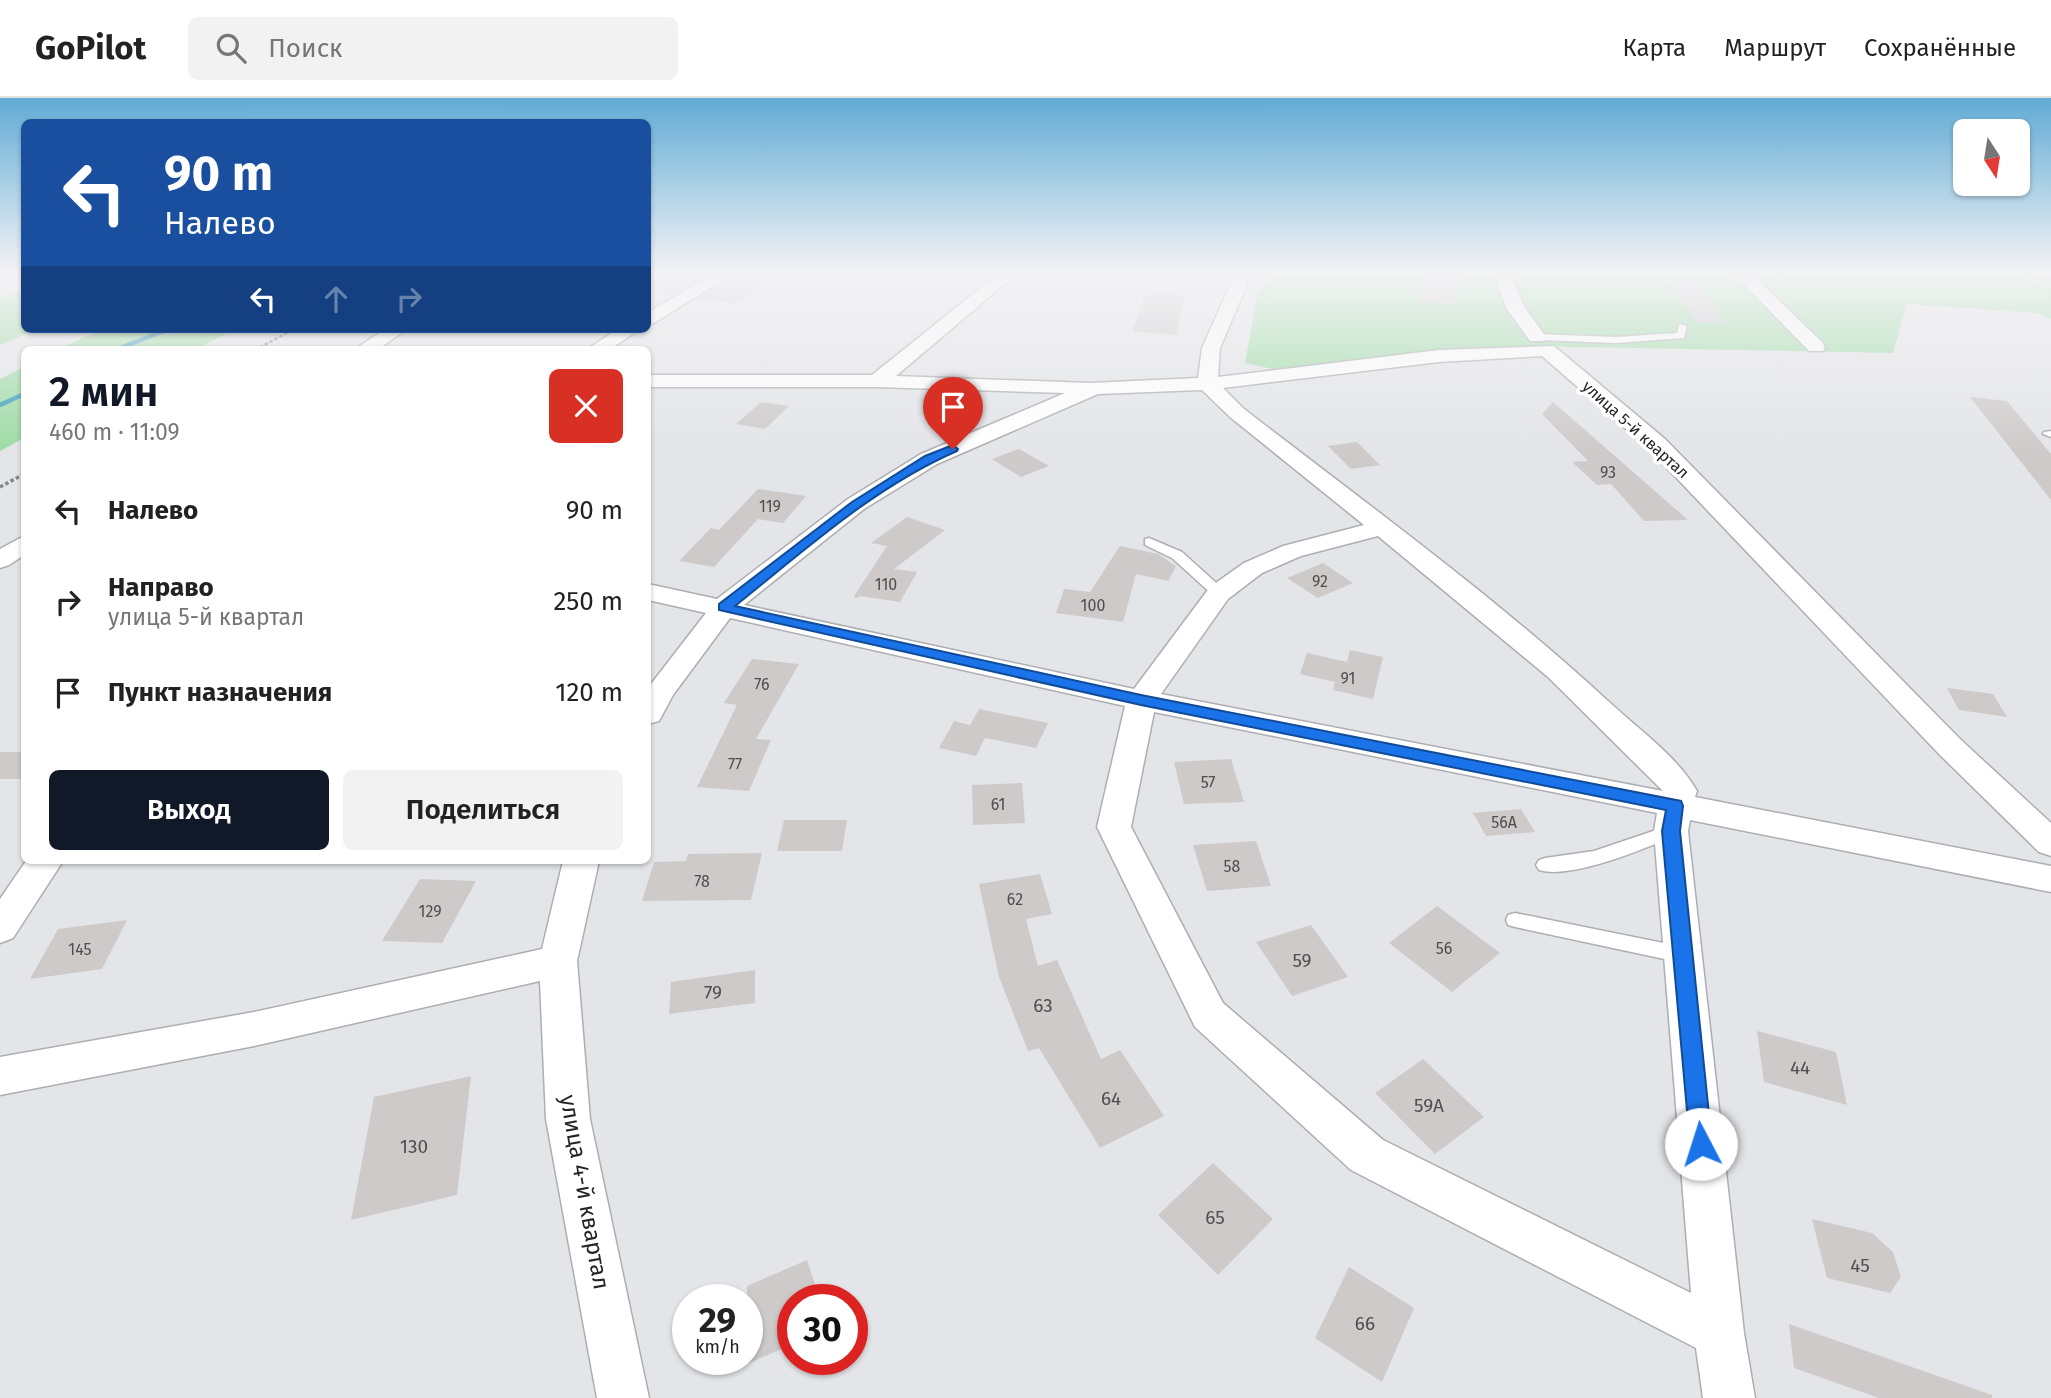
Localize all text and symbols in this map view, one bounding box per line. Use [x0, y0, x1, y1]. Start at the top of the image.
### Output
search box [188, 17, 678, 80]
text: GoPilot [35, 28, 146, 68]
icon: search [212, 29, 250, 67]
text: Поиск [268, 33, 343, 64]
text: Карта [1623, 34, 1686, 62]
text: Маршрут [1724, 34, 1826, 62]
text: Сохранённые [1864, 34, 2016, 62]
north arrow [1953, 119, 2030, 196]
map controls [1953, 119, 2030, 196]
text: 90 m [164, 144, 273, 203]
icon: left [49, 147, 140, 238]
text: Налево [164, 204, 276, 242]
icon: left [244, 280, 282, 318]
icon: ahead [317, 280, 355, 318]
icon: right [390, 280, 428, 318]
text: 2 мин [49, 367, 159, 417]
button: close [549, 369, 623, 443]
pin [923, 377, 983, 449]
street label: улица 5-й квартал [1579, 377, 1693, 482]
icon: arrive [934, 388, 972, 426]
text: 460 m · 11:09 [49, 418, 180, 446]
house number: 93 [1600, 463, 1616, 482]
icon: left [49, 492, 87, 530]
text: Налево [108, 495, 198, 526]
text: 90 m [566, 495, 623, 526]
house number: 119 [759, 497, 781, 516]
text: Направо [108, 572, 214, 603]
house number: 92 [1312, 572, 1328, 591]
house number: 110 [875, 575, 897, 594]
icon: right [49, 583, 87, 621]
text: 250 m [553, 586, 623, 617]
house number: 100 [1081, 596, 1105, 615]
text: улица 5-й квартал [108, 603, 304, 631]
house number: 91 [1340, 669, 1356, 688]
icon: arrive [49, 674, 87, 712]
house number: 76 [754, 675, 770, 694]
text: Пункт назначения [108, 677, 332, 708]
text: 120 m [555, 677, 623, 708]
house number: 77 [728, 755, 742, 774]
button: Выход [49, 770, 329, 850]
button: Поделиться [343, 770, 623, 850]
house number: 57 [1201, 773, 1215, 792]
house number: 61 [991, 795, 1005, 814]
house number: 56А [1491, 813, 1518, 832]
house number: 58 [1224, 857, 1241, 876]
house number: 78 [694, 872, 710, 891]
house number: 62 [1007, 890, 1023, 909]
house number: 129 [418, 902, 442, 921]
house number: 56 [1436, 939, 1452, 958]
house number: 145 [68, 940, 92, 959]
house number: 59 [1292, 949, 1312, 972]
house number: 79 [704, 981, 722, 1004]
house number: 63 [1033, 994, 1053, 1017]
house number: 44 [1790, 1056, 1810, 1079]
house number: 64 [1101, 1087, 1121, 1110]
street label: улица 4-й квартал [554, 1093, 616, 1291]
house number: 59А [1414, 1094, 1444, 1117]
position arrow [1664, 1107, 1738, 1181]
house number: 130 [400, 1135, 428, 1158]
house number: 65 [1205, 1206, 1225, 1229]
house number: 45 [1850, 1254, 1870, 1277]
speed limit sign: 30 [777, 1284, 868, 1375]
text: 29 [699, 1299, 736, 1341]
house number: 66 [1355, 1312, 1375, 1335]
text: km/h [695, 1336, 740, 1358]

